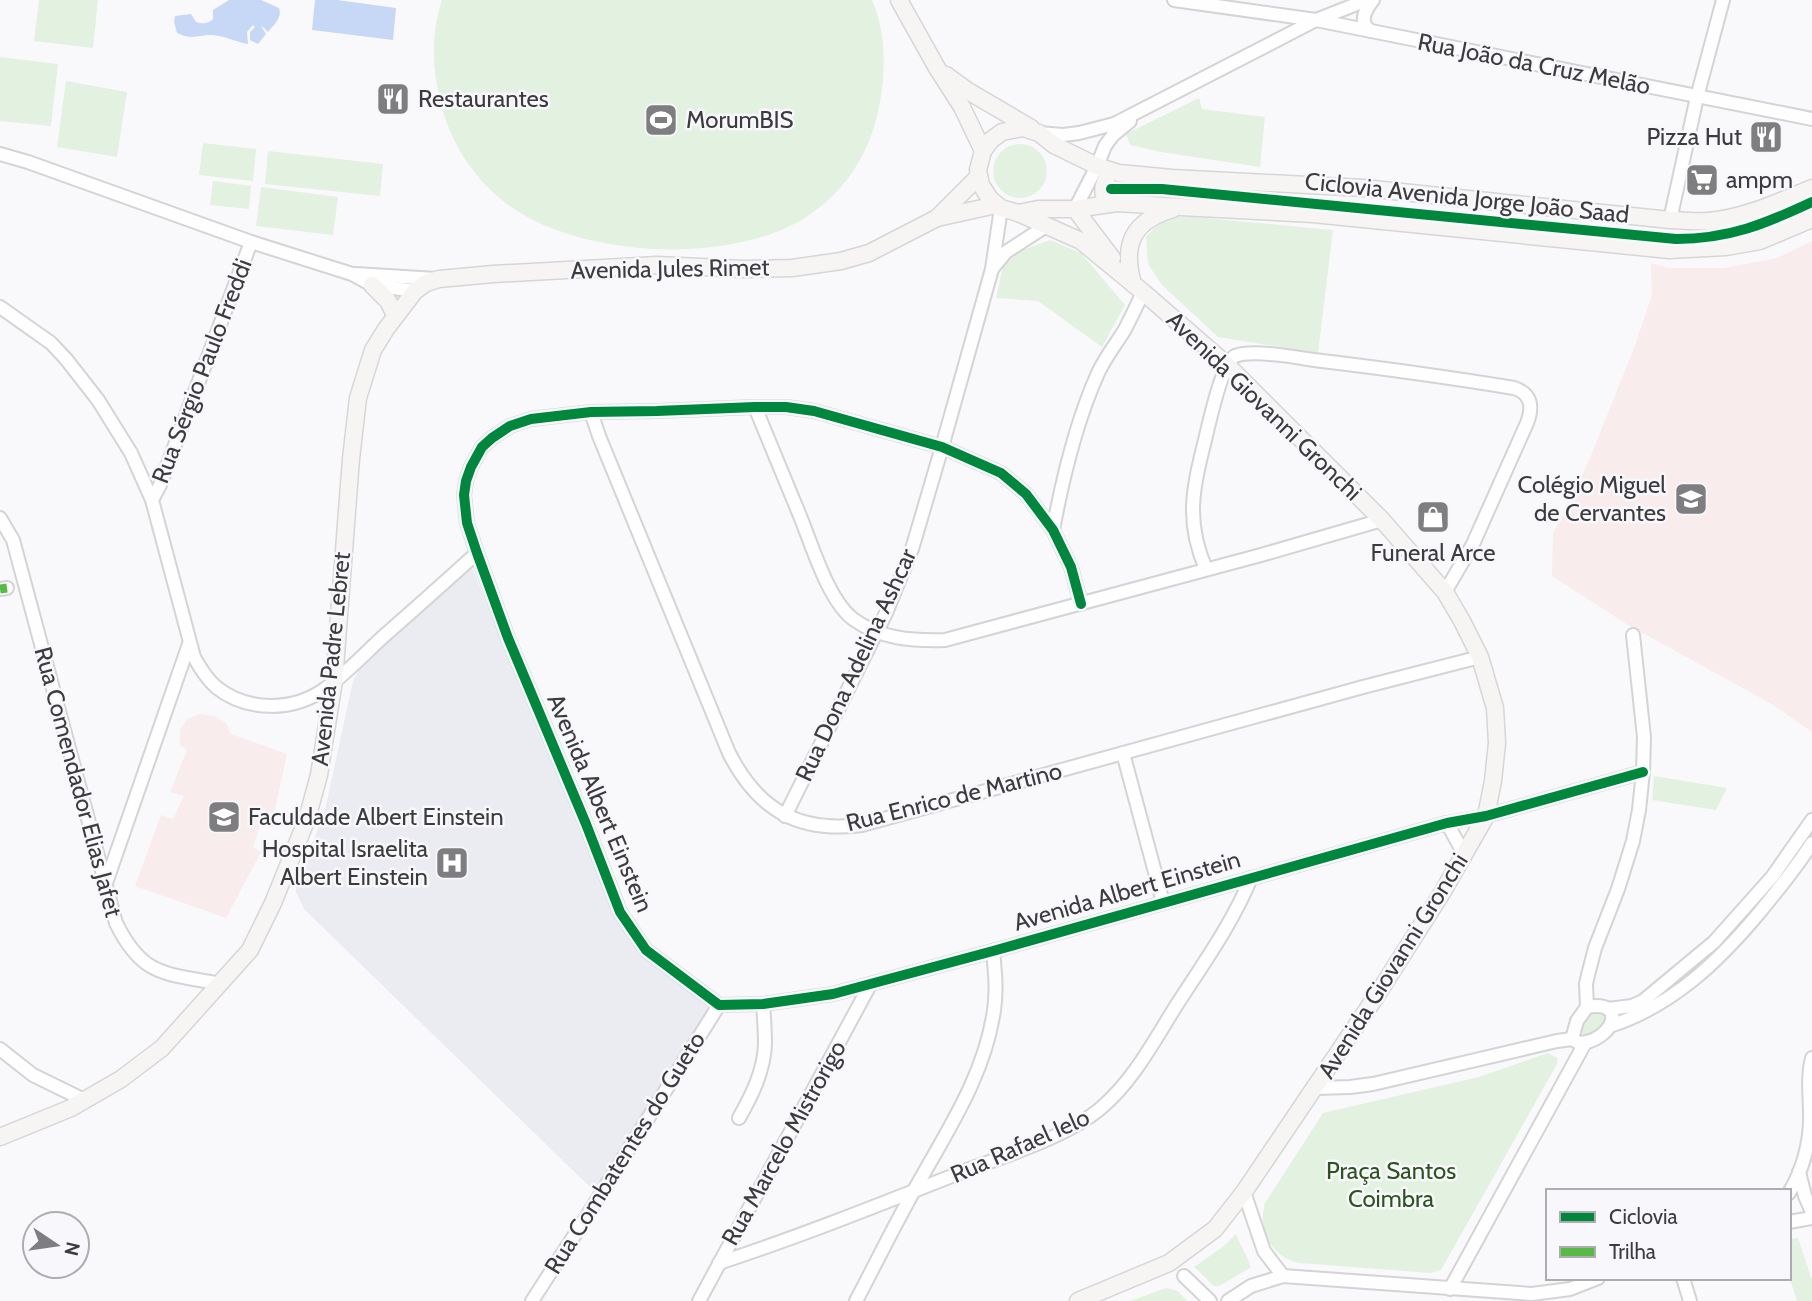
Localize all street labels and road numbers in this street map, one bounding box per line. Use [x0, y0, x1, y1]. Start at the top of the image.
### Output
street label: Rua João da Cruz Melão [1415, 27, 1653, 100]
street label: Ciclovia Avenida Jorge João Saad [1303, 166, 1631, 229]
street label: Avenida Jules Rimet [570, 252, 770, 285]
street label: Rua Sérgio Paulo Freddi [145, 255, 258, 487]
street label: Avenida Giovanni Gronchi [1161, 305, 1368, 506]
street label: Rua Dona Adelina Ashcar [789, 543, 922, 786]
street label: Avenida Padre Lebret [305, 551, 356, 767]
street label: Rua Comendador Elias Jafet [28, 644, 129, 920]
street label: Avenida Albert Einstein [541, 689, 660, 916]
street label: Rua Enrico de Martino [843, 756, 1065, 837]
street label: Avenida Albert Einstein [1010, 844, 1244, 937]
street label: Avenida Giovanni Gronchi [1311, 848, 1474, 1084]
street label: Rua Combatentes do Gueto [538, 1026, 711, 1279]
street label: Rua Marcelo Mistrorigo [715, 1035, 852, 1250]
street label: Rua Rafael Ielo [946, 1102, 1094, 1189]

